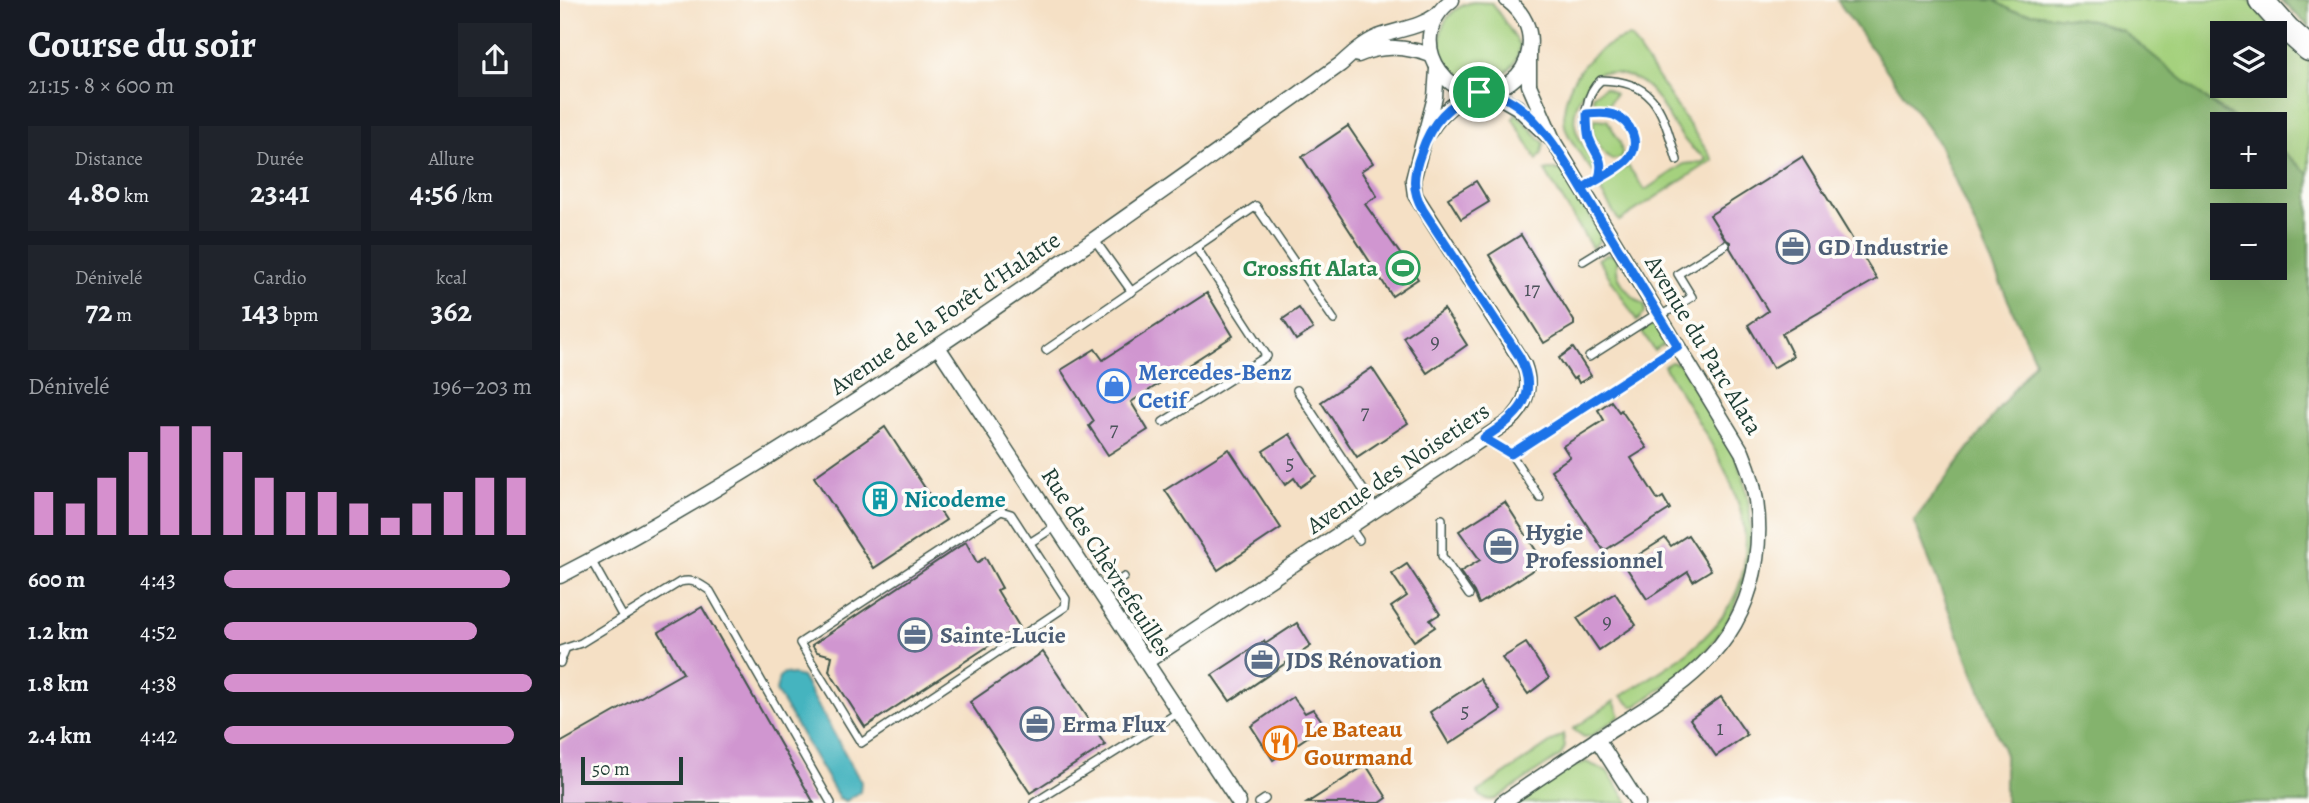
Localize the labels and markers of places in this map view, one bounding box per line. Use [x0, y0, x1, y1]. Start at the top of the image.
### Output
pin [1449, 62, 1509, 122]
office icon: GD Industrie [1774, 228, 1812, 266]
place label: GD Industrie [1818, 231, 1948, 263]
sports icon: Crossfit Alata [1384, 249, 1422, 287]
place label: Crossfit Alata [1243, 252, 1378, 284]
place label: Mercedes-Benz Cetif [1138, 356, 1292, 416]
shop icon: Mercedes-Benz Cetif [1095, 367, 1133, 405]
building icon: Nicodeme [861, 480, 899, 518]
place label: Nicodeme [904, 483, 1006, 515]
place label: Hygie Professionnel [1525, 516, 1664, 576]
office icon: Hygie Professionnel [1482, 527, 1520, 565]
office icon: Sainte-Lucie [896, 616, 934, 654]
place label: Sainte-Lucie [940, 619, 1066, 651]
office icon: JDS Rénovation [1243, 641, 1281, 679]
place label: JDS Rénovation [1286, 644, 1443, 676]
office icon: Erma Flux [1018, 705, 1056, 743]
place label: Erma Flux [1062, 708, 1166, 740]
place label: Le Bateau Gourmand [1304, 713, 1413, 773]
restaurant icon: Le Bateau Gourmand [1261, 724, 1299, 762]

